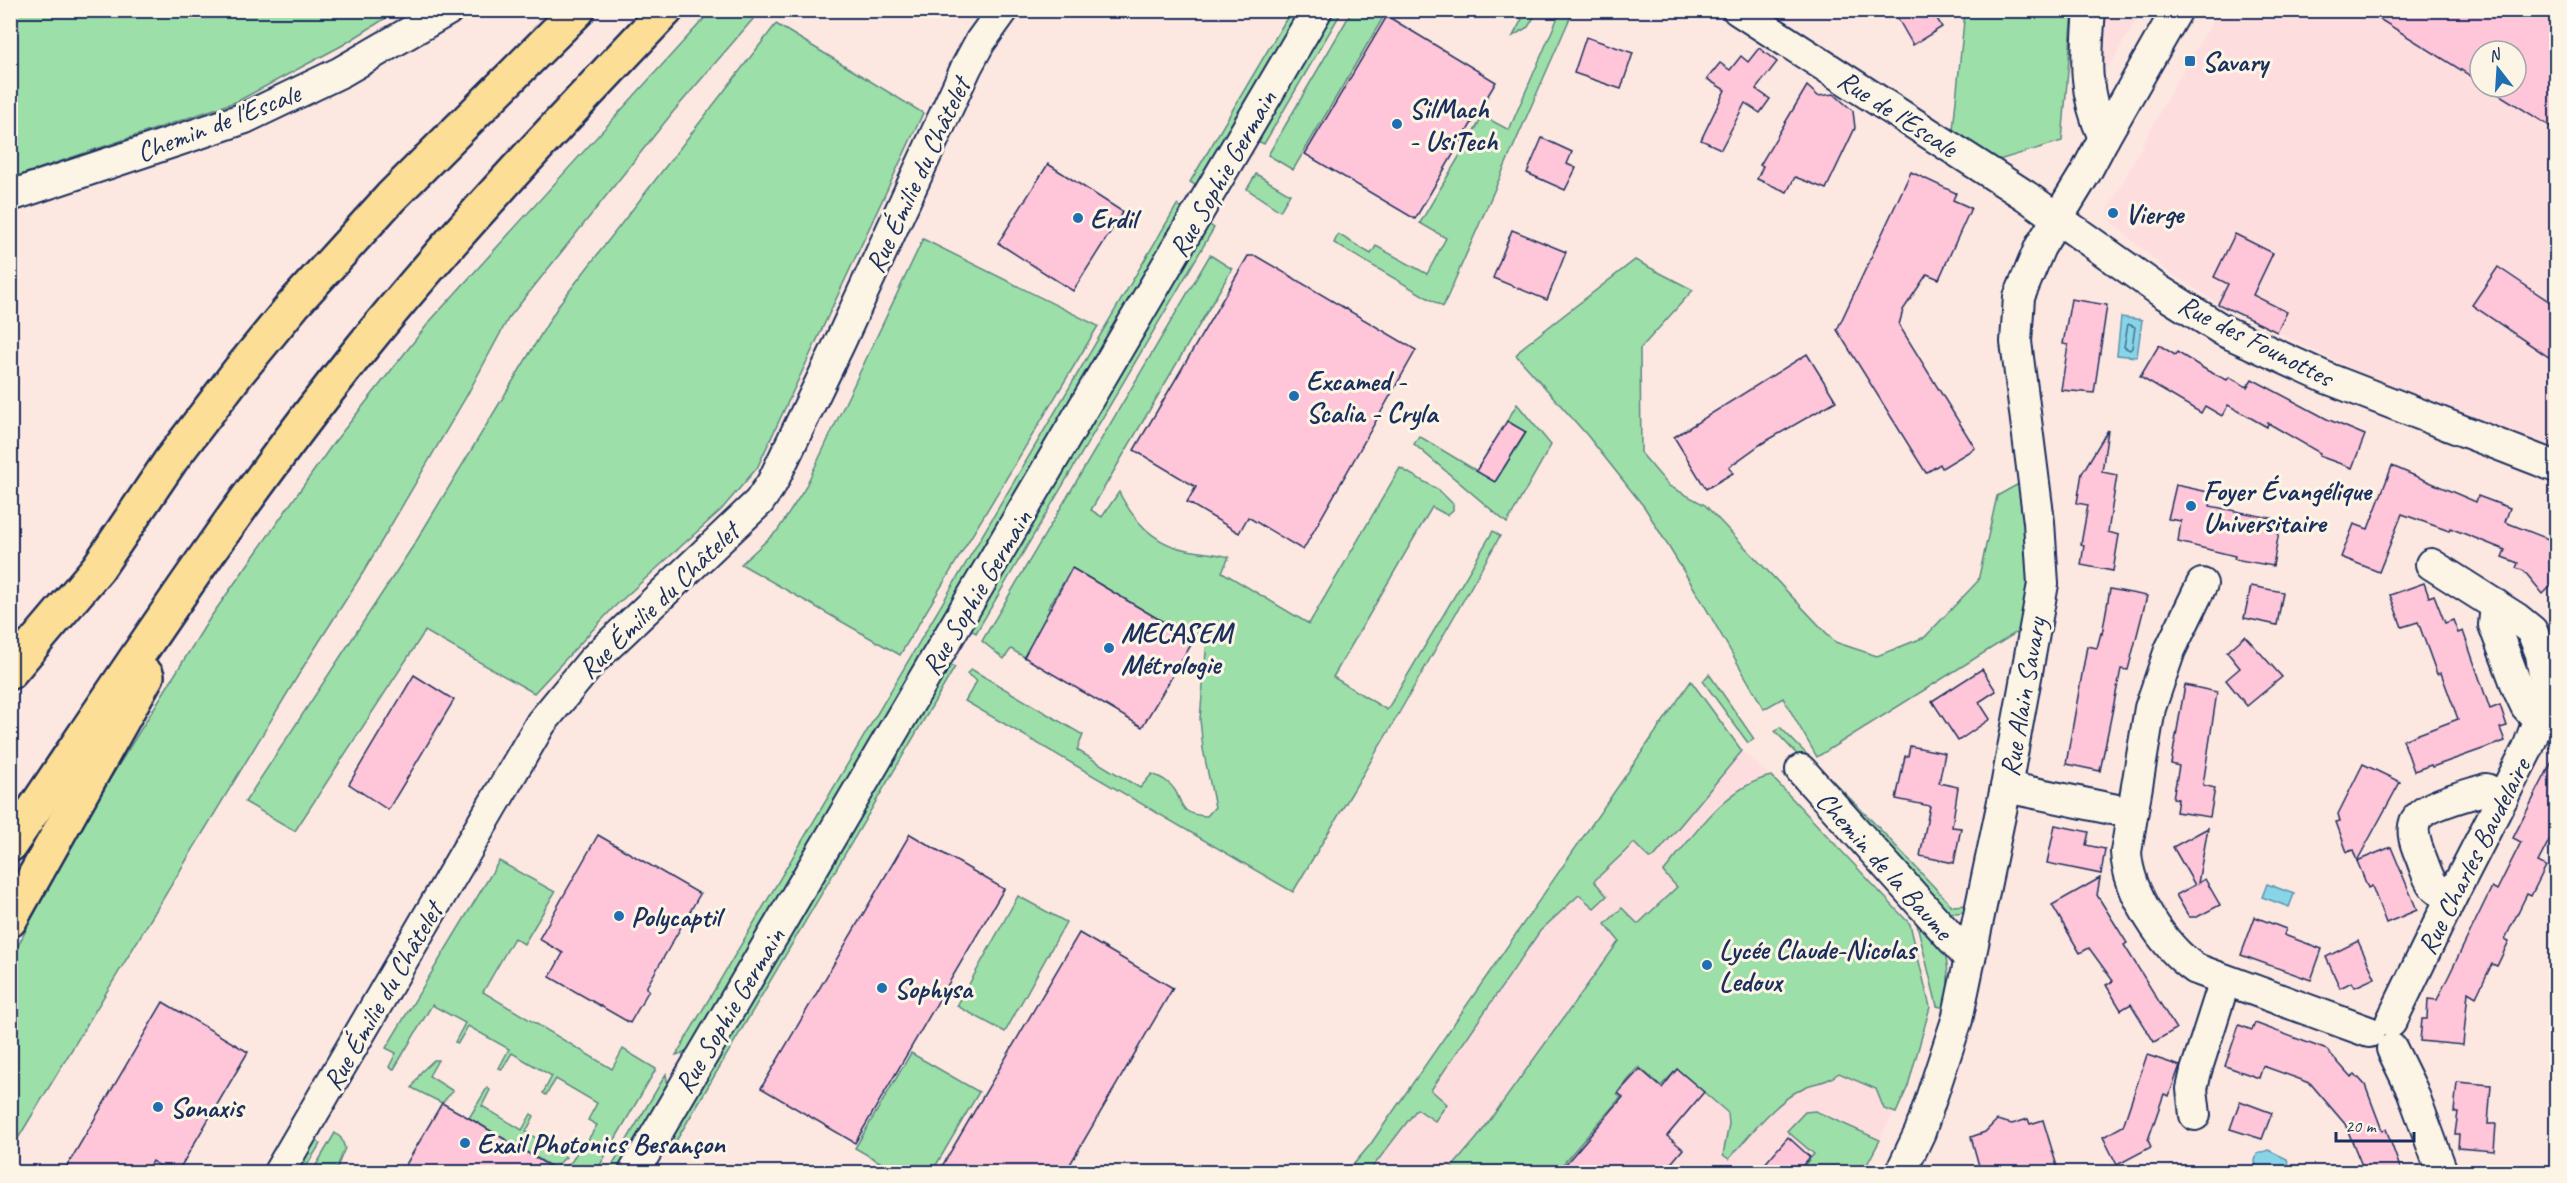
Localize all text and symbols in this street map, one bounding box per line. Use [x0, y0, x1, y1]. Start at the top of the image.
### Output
north arrow [2468, 39, 2528, 99]
place label: Savary [2202, 44, 2271, 79]
text: N [2486, 44, 2505, 67]
marker: Savary [2183, 54, 2197, 68]
street label: Rue de l'Escale [1831, 62, 1966, 166]
street label: Rue Émilie du Châtelet [857, 69, 979, 278]
street label: Chemin de l'Escale [132, 75, 307, 170]
street label: Rue Sophie Germain [1161, 83, 1285, 263]
place label: SilMach - UsiTech [1409, 91, 1499, 158]
marker: SilMach - UsiTech [1390, 117, 1404, 131]
place label: Vierge [2125, 196, 2186, 231]
place label: Erdil [1090, 201, 1142, 236]
marker: Vierge [2106, 206, 2120, 220]
marker: Erdil [1071, 211, 1085, 225]
street label: Rue des Founottes [2173, 287, 2341, 395]
place label: Excamed - Scalia - Cryla [1306, 363, 1440, 431]
marker: Excamed - Scalia - Cryla [1287, 389, 1301, 403]
place label: Foyer Évangélique Universitaire [2203, 473, 2373, 540]
marker: Foyer Évangélique Universitaire [2184, 499, 2198, 513]
street label: Rue Sophie Germain [913, 503, 1040, 681]
street label: Rue Émilie du Châtelet [570, 512, 749, 686]
street label: Rue Alain Savary [1991, 613, 2054, 779]
place label: MECASEM Métrologie [1121, 615, 1235, 682]
marker: MECASEM Métrologie [1102, 641, 1116, 655]
street label: Rue Charles Baudelaire [2409, 751, 2539, 960]
street label: Chemin de la Baume [1809, 784, 1962, 949]
street label: Rue Émilie du Châtelet [315, 893, 452, 1096]
place label: Polycaptil [631, 899, 725, 935]
marker: Polycaptil [612, 909, 626, 923]
street label: Rue Sophie Germain [666, 921, 793, 1099]
place label: Lycée Claude-Nicolas Ledoux [1719, 932, 1919, 999]
marker: Lycée Claude-Nicolas Ledoux [1700, 958, 1714, 972]
place label: Sophysa [894, 971, 975, 1006]
marker: Sophysa [875, 981, 889, 995]
place label: Sonaxis [170, 1090, 246, 1125]
marker: Sonaxis [151, 1100, 165, 1114]
scale bar [2336, 1105, 2414, 1143]
text: 20 m [2345, 1115, 2378, 1137]
place label: Exail Photonics Besançon [477, 1126, 726, 1161]
marker: Exail Photonics Besançon [458, 1136, 472, 1150]

